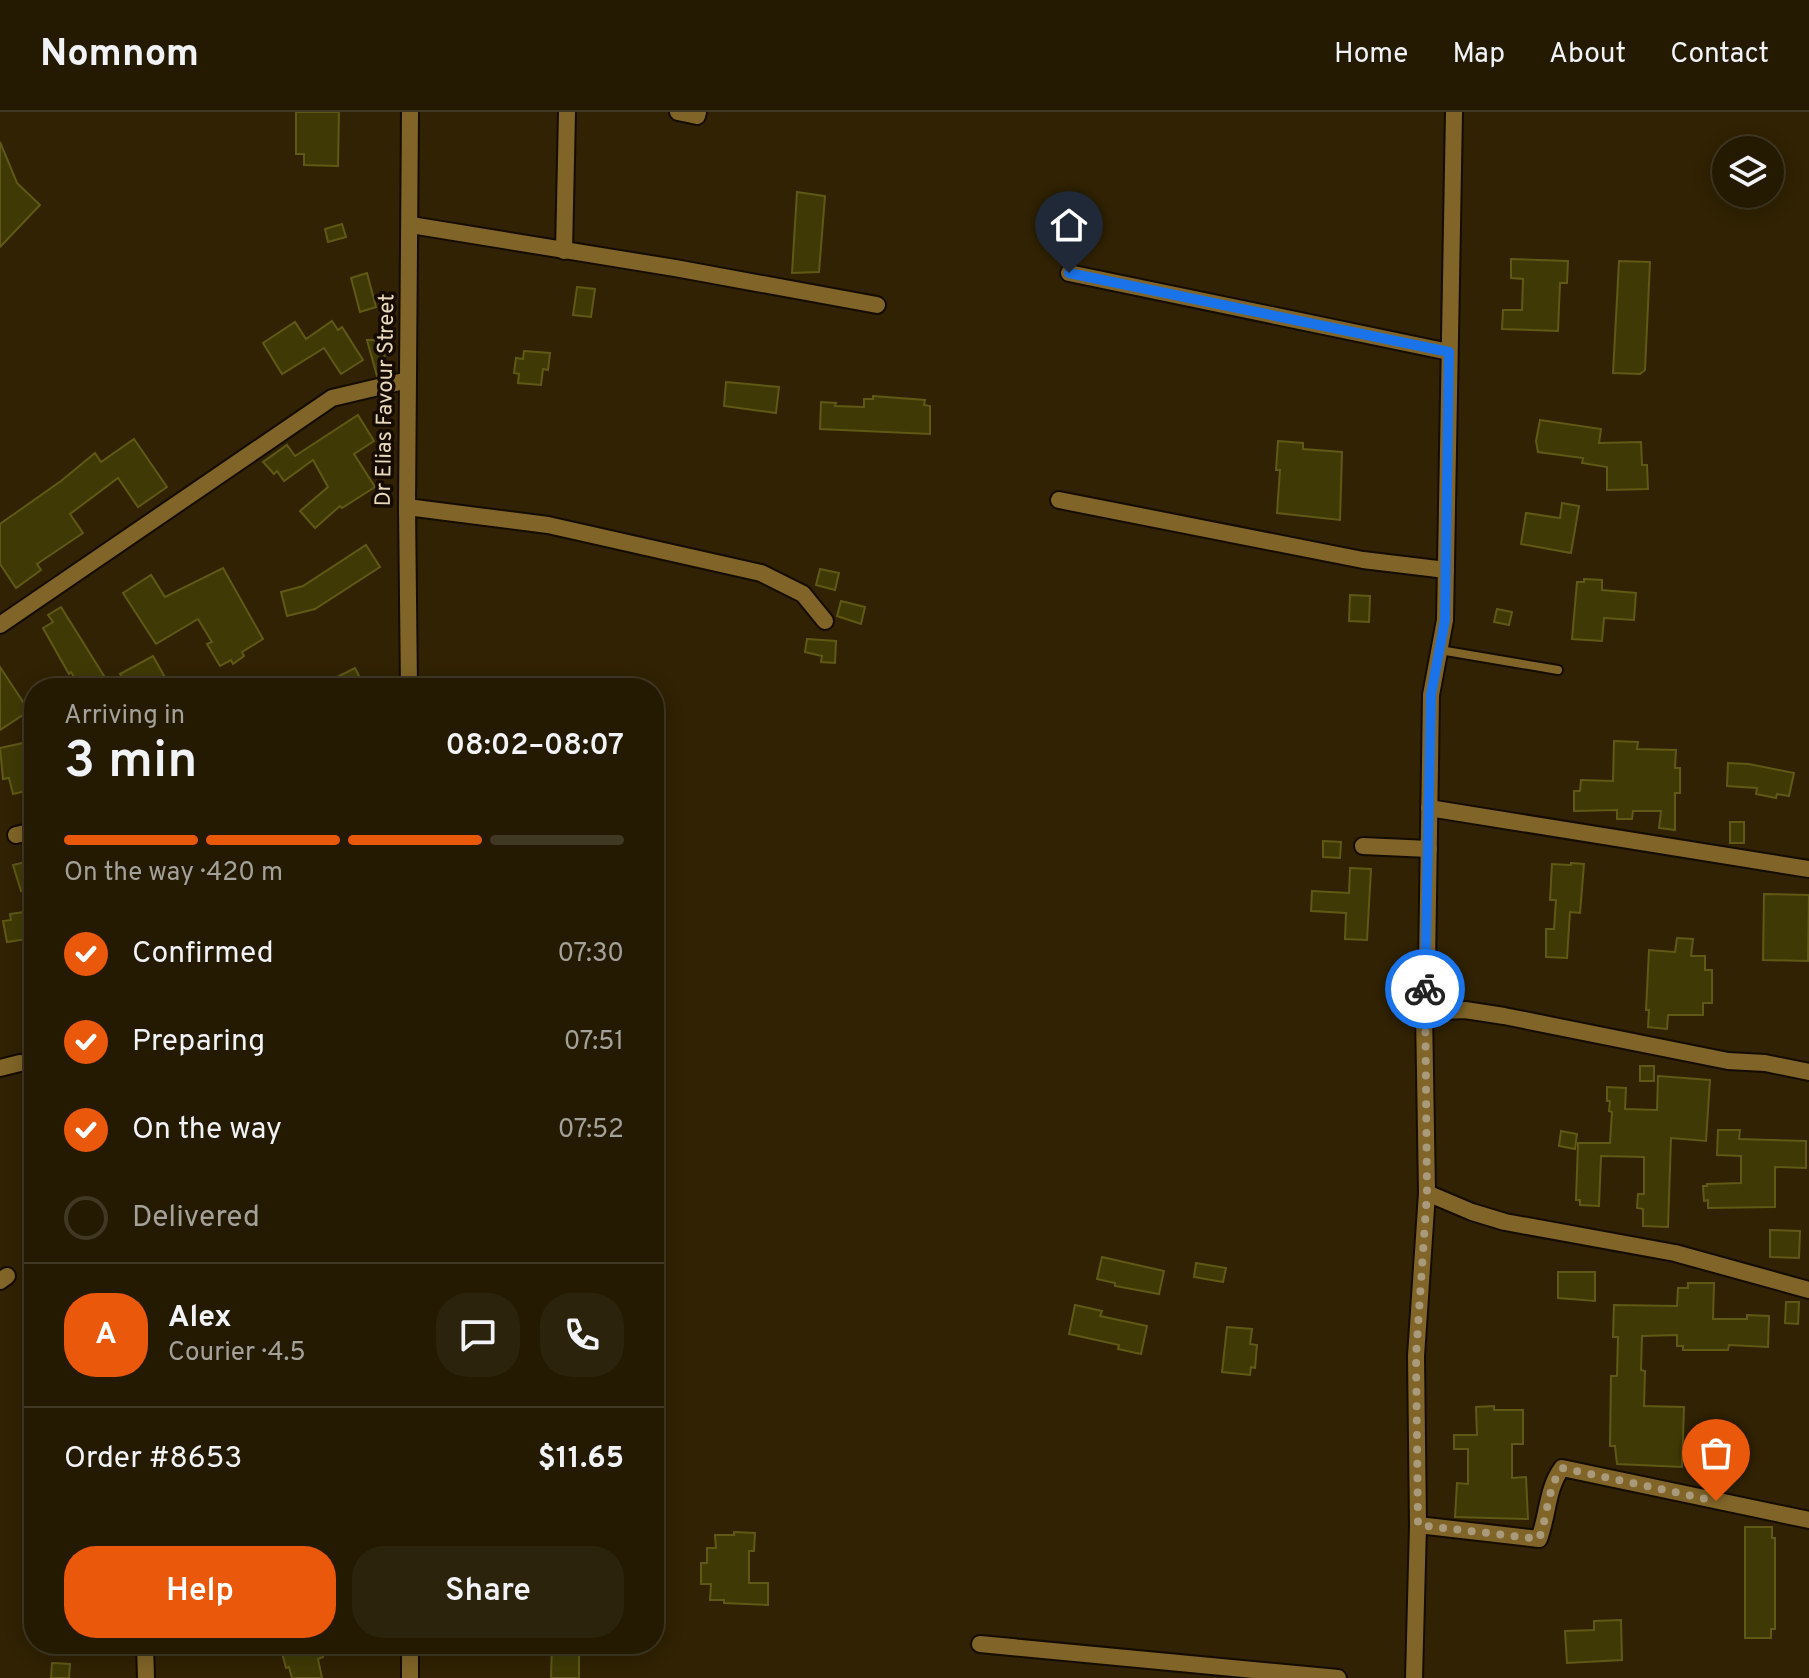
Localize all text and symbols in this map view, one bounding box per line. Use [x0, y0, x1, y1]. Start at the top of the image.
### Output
text: Nomnom [40, 31, 199, 80]
text: Home [1334, 37, 1408, 73]
text: Map [1452, 37, 1505, 73]
text: About [1549, 37, 1626, 73]
text: Contact [1670, 37, 1769, 73]
map controls [1712, 136, 1784, 208]
button: layers [1712, 136, 1784, 208]
pin [1035, 191, 1103, 273]
icon: home [1047, 203, 1091, 247]
street label: Dr Elias Favour Street [371, 293, 401, 507]
text: Arriving in [64, 700, 185, 733]
text: 08:02–08:07 [445, 728, 624, 765]
text: 3 min [64, 730, 197, 796]
text: On the way · 420 m [64, 857, 283, 890]
icon: check [64, 932, 108, 976]
text: Confirmed [132, 936, 274, 973]
text: 07:30 [558, 938, 624, 971]
courier [1385, 949, 1465, 1029]
icon: bike [1403, 967, 1447, 1011]
icon: check [64, 1020, 108, 1064]
text: Preparing [132, 1024, 265, 1061]
text: 07:51 [564, 1026, 624, 1059]
icon: check [64, 1108, 108, 1152]
text: On the way [132, 1112, 282, 1149]
text: 07:52 [558, 1114, 624, 1147]
text: Delivered [132, 1200, 260, 1237]
button: chat [436, 1293, 520, 1377]
button: phone [540, 1293, 624, 1377]
text: Alex [168, 1300, 232, 1337]
text: A [95, 1317, 117, 1354]
text: Courier · 4.5 [168, 1337, 306, 1370]
pin [1682, 1419, 1750, 1501]
icon: bag [1694, 1431, 1738, 1475]
text: Order #8653 [64, 1441, 242, 1478]
text: $11.65 [538, 1441, 624, 1478]
button: Help [64, 1546, 336, 1638]
button: Share [352, 1546, 624, 1638]

